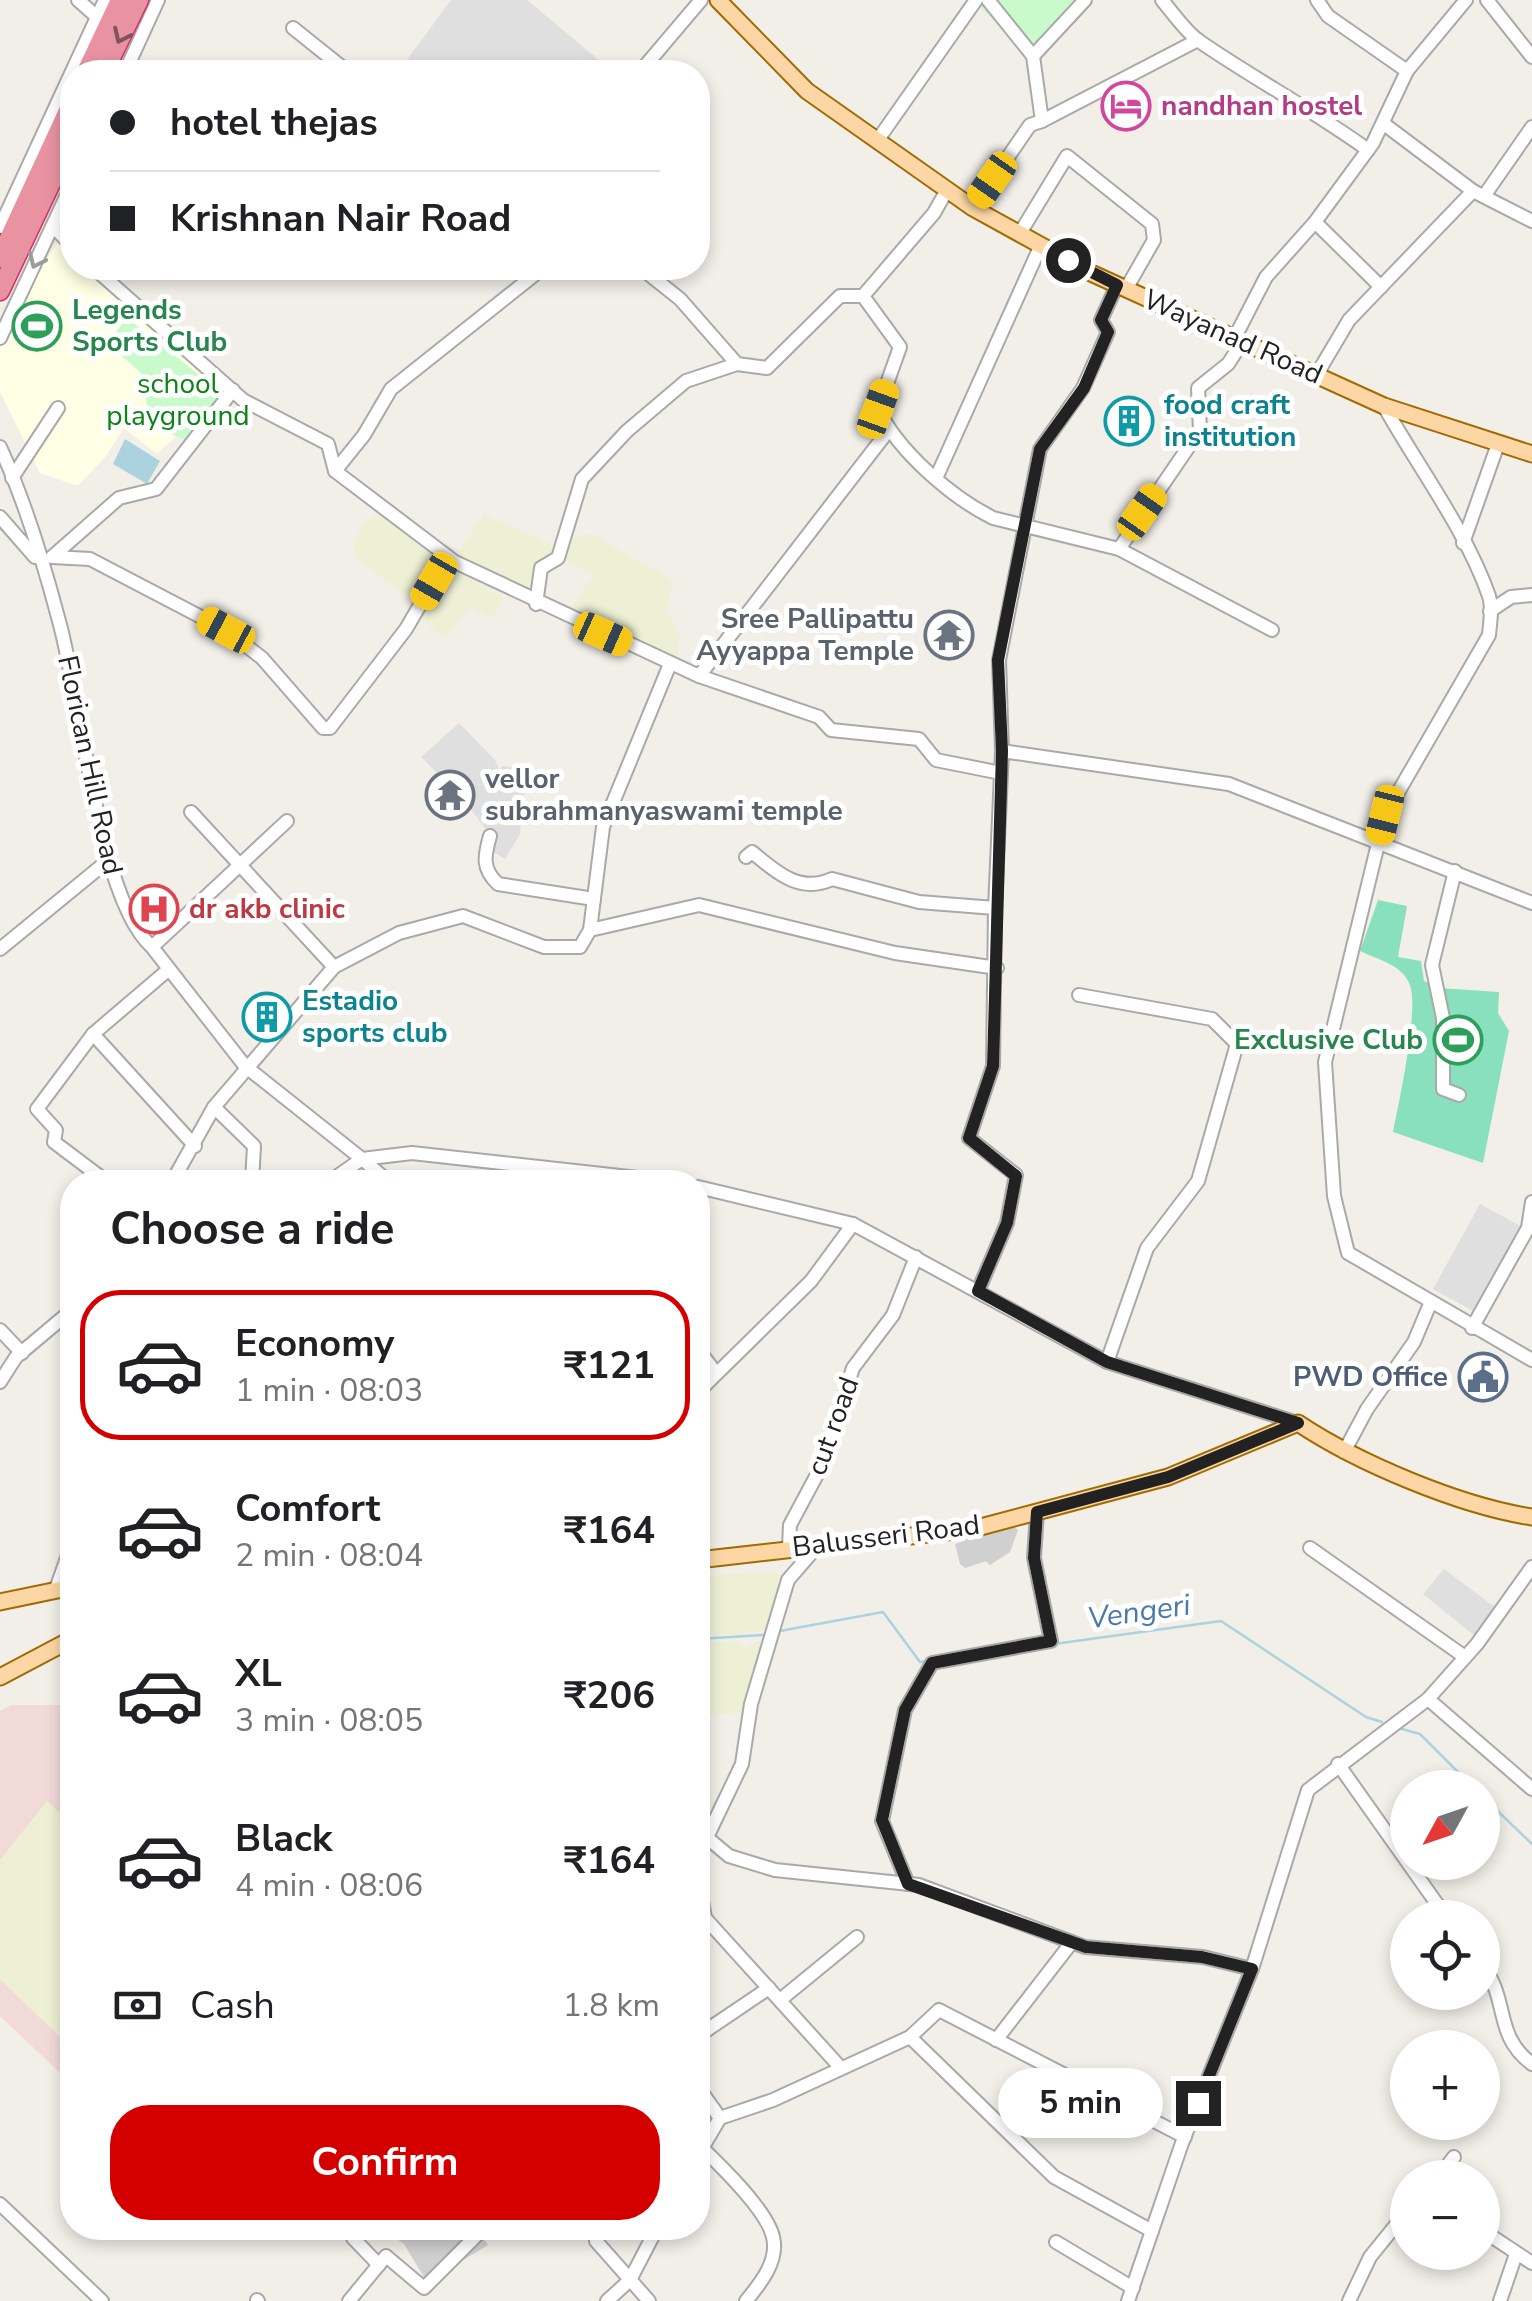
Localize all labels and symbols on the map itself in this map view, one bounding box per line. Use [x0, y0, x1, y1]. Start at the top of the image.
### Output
one-way arrow [114, 26, 134, 44]
hotel icon: nandhan hostel [1100, 80, 1152, 132]
place label: nandhan hostel [1161, 87, 1362, 125]
car [963, 147, 1021, 213]
route start [1046, 238, 1091, 283]
one-way arrow [29, 251, 49, 269]
street label: Wayanad Road [1137, 281, 1329, 393]
place label: Legends Sports Club [72, 291, 227, 361]
sports icon: Legends Sports Club [11, 300, 63, 352]
park label: school playground [106, 365, 250, 435]
car [854, 376, 902, 442]
place label: food craft institution [1164, 386, 1296, 456]
building icon: food craft institution [1103, 395, 1155, 447]
car [1113, 479, 1171, 545]
car [406, 548, 462, 614]
place label: Sree Pallipattu Ayyappa Temple [696, 600, 914, 670]
car [192, 603, 260, 657]
car [569, 608, 637, 660]
temple icon: Sree Pallipattu Ayyappa Temple [923, 609, 975, 661]
street label: Florican Hill Road [48, 652, 132, 878]
place label: vellor subrahmanyaswami temple [484, 760, 843, 830]
temple icon: vellor subrahmanyaswami temple [424, 769, 476, 821]
car [1363, 782, 1407, 848]
hospital icon: dr akb clinic [128, 883, 180, 935]
place label: dr akb clinic [189, 890, 345, 928]
place label: Estadio sports club [302, 982, 448, 1052]
building icon: Estadio sports club [241, 991, 293, 1043]
sports icon: Exclusive Club [1432, 1014, 1484, 1066]
place label: Exclusive Club [1234, 1021, 1423, 1059]
public building icon: PWD Office [1457, 1351, 1509, 1403]
place label: PWD Office [1293, 1358, 1448, 1396]
street label: cut road [798, 1371, 868, 1481]
street label: Balusseri Road [790, 1506, 982, 1566]
water label: Vengeri [1085, 1584, 1194, 1639]
north arrow [1390, 1770, 1500, 1880]
callout: 5 min [998, 2068, 1163, 2138]
route end [1176, 2081, 1221, 2126]

